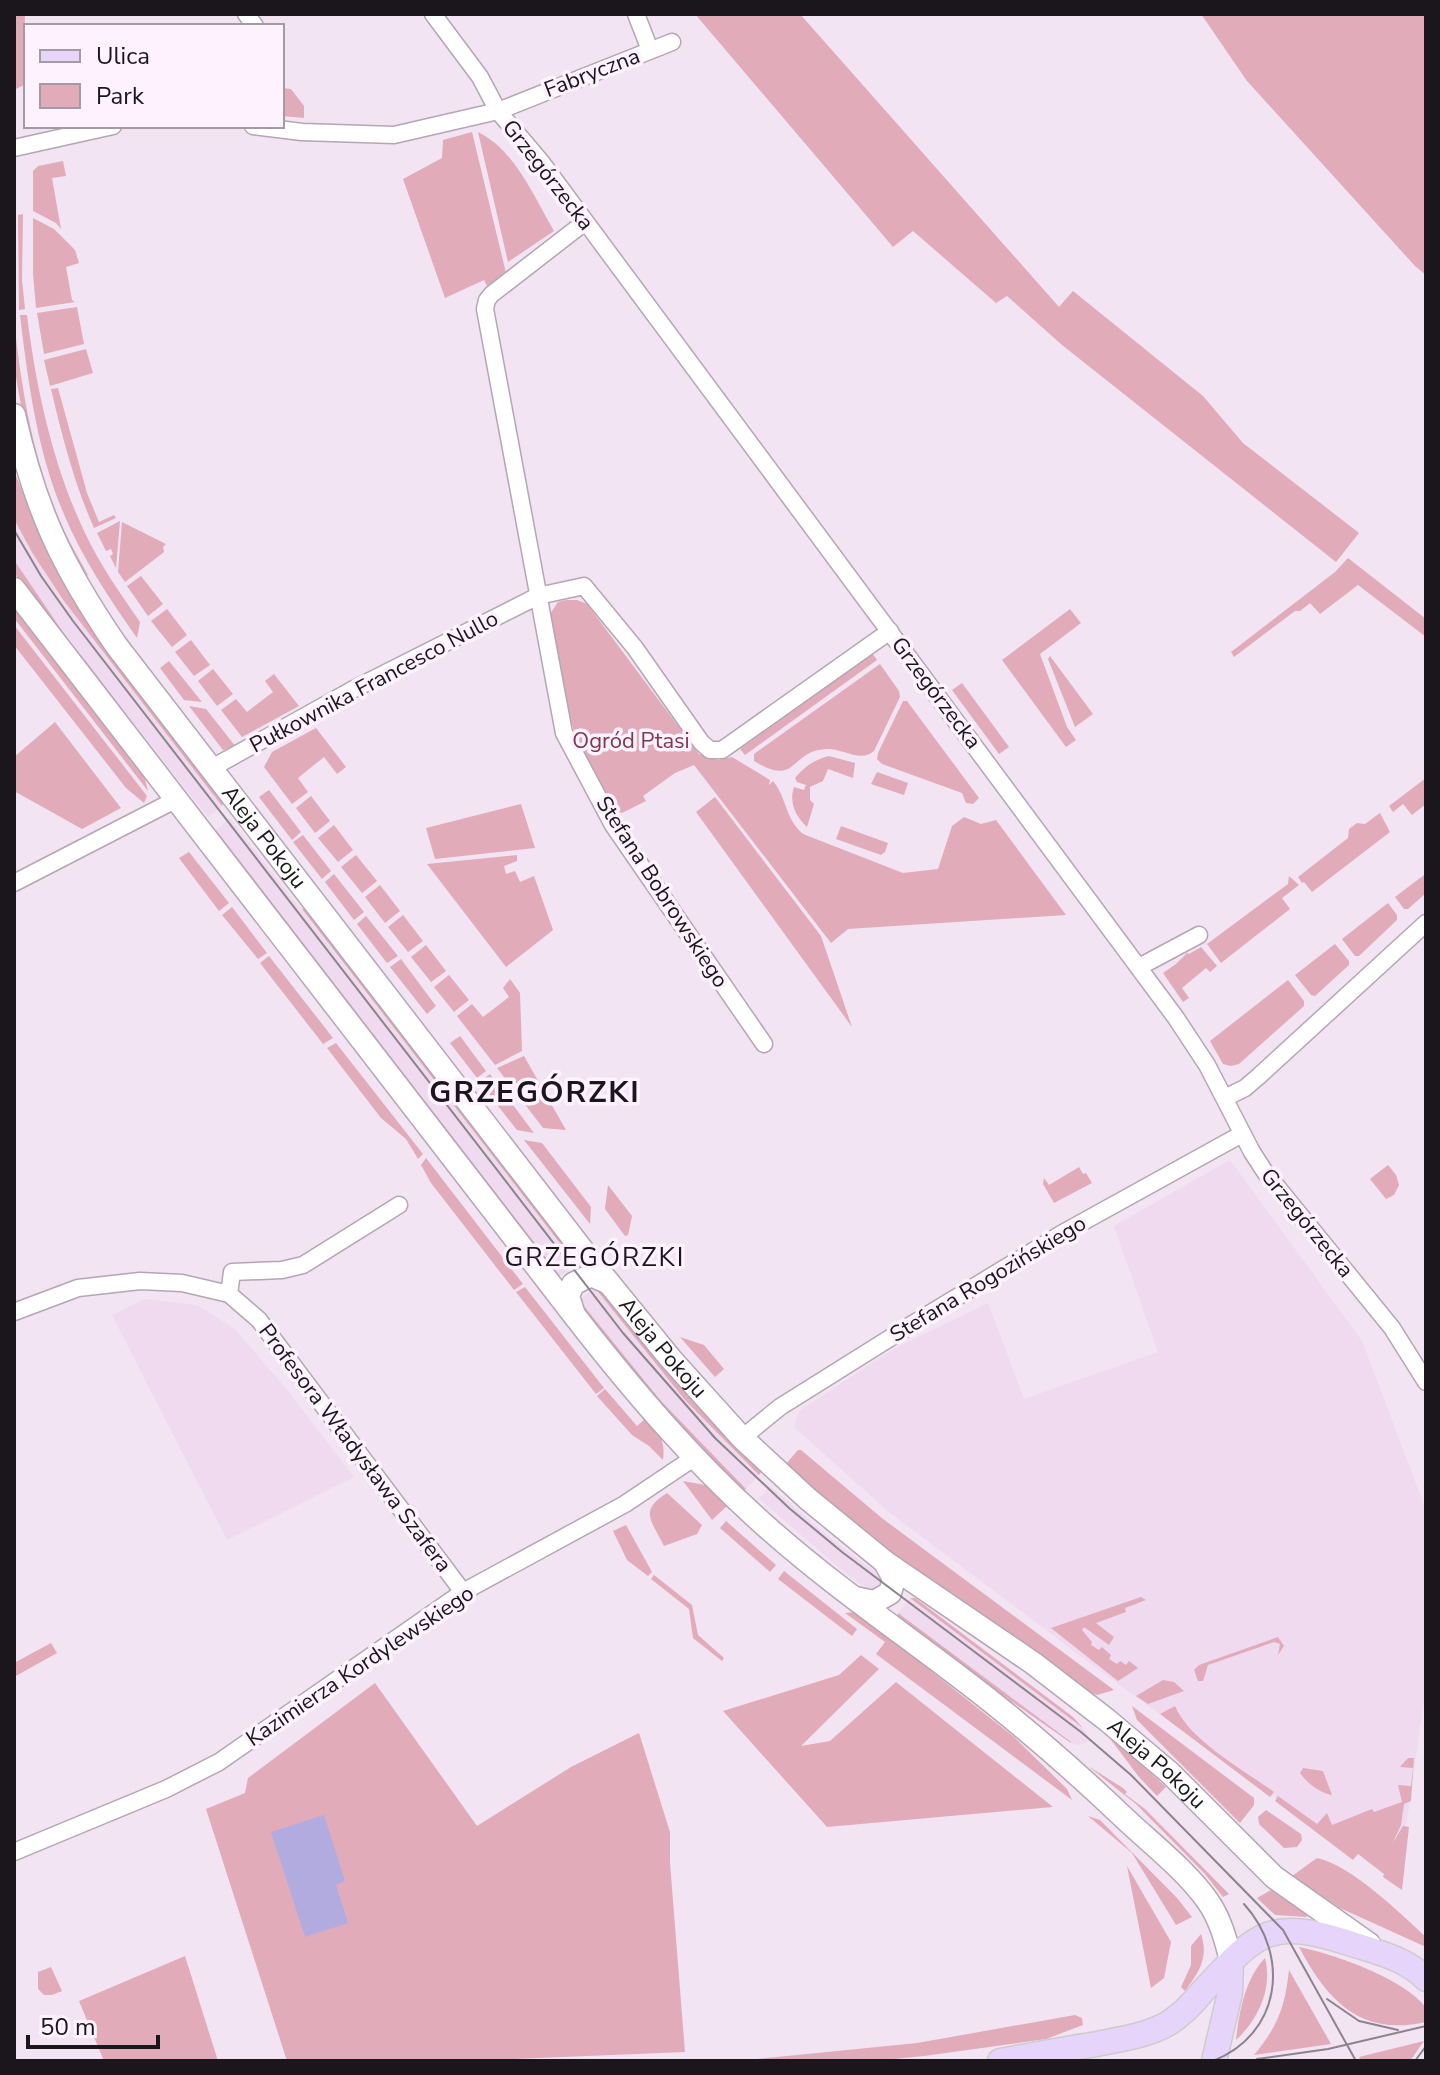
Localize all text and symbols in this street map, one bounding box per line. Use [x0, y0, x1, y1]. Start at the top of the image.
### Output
legend [24, 24, 284, 128]
text: Ulica [96, 40, 150, 72]
street label: Fabryczna [540, 41, 644, 105]
text: Park [96, 80, 145, 112]
street label: Grzegórzecka [495, 113, 601, 237]
street label: Pułkownika Francesco Nullo [245, 604, 503, 760]
street label: Grzegórzecka [884, 631, 988, 755]
park label: Ogród Ptasi [572, 726, 690, 756]
street label: Aleja Pokoju [215, 779, 313, 895]
street label: Stefana Bobrowskiego [589, 790, 735, 994]
district label: GRZEGÓRZKI [429, 1072, 641, 1113]
street label: Grzegórzecka [1253, 1162, 1361, 1284]
street label: Stefana Rogozińskiego [884, 1208, 1092, 1350]
district label: GRZEGÓRZKI [504, 1240, 686, 1275]
street label: Aleja Pokoju [612, 1291, 714, 1404]
street label: Profesora Władysława Szafera [252, 1318, 458, 1578]
street label: Kazimierza Kordylewskiego [240, 1578, 480, 1754]
street label: Aleja Pokoju [1101, 1711, 1213, 1816]
scale bar [28, 1999, 158, 2049]
text: 50 m [40, 2011, 96, 2043]

